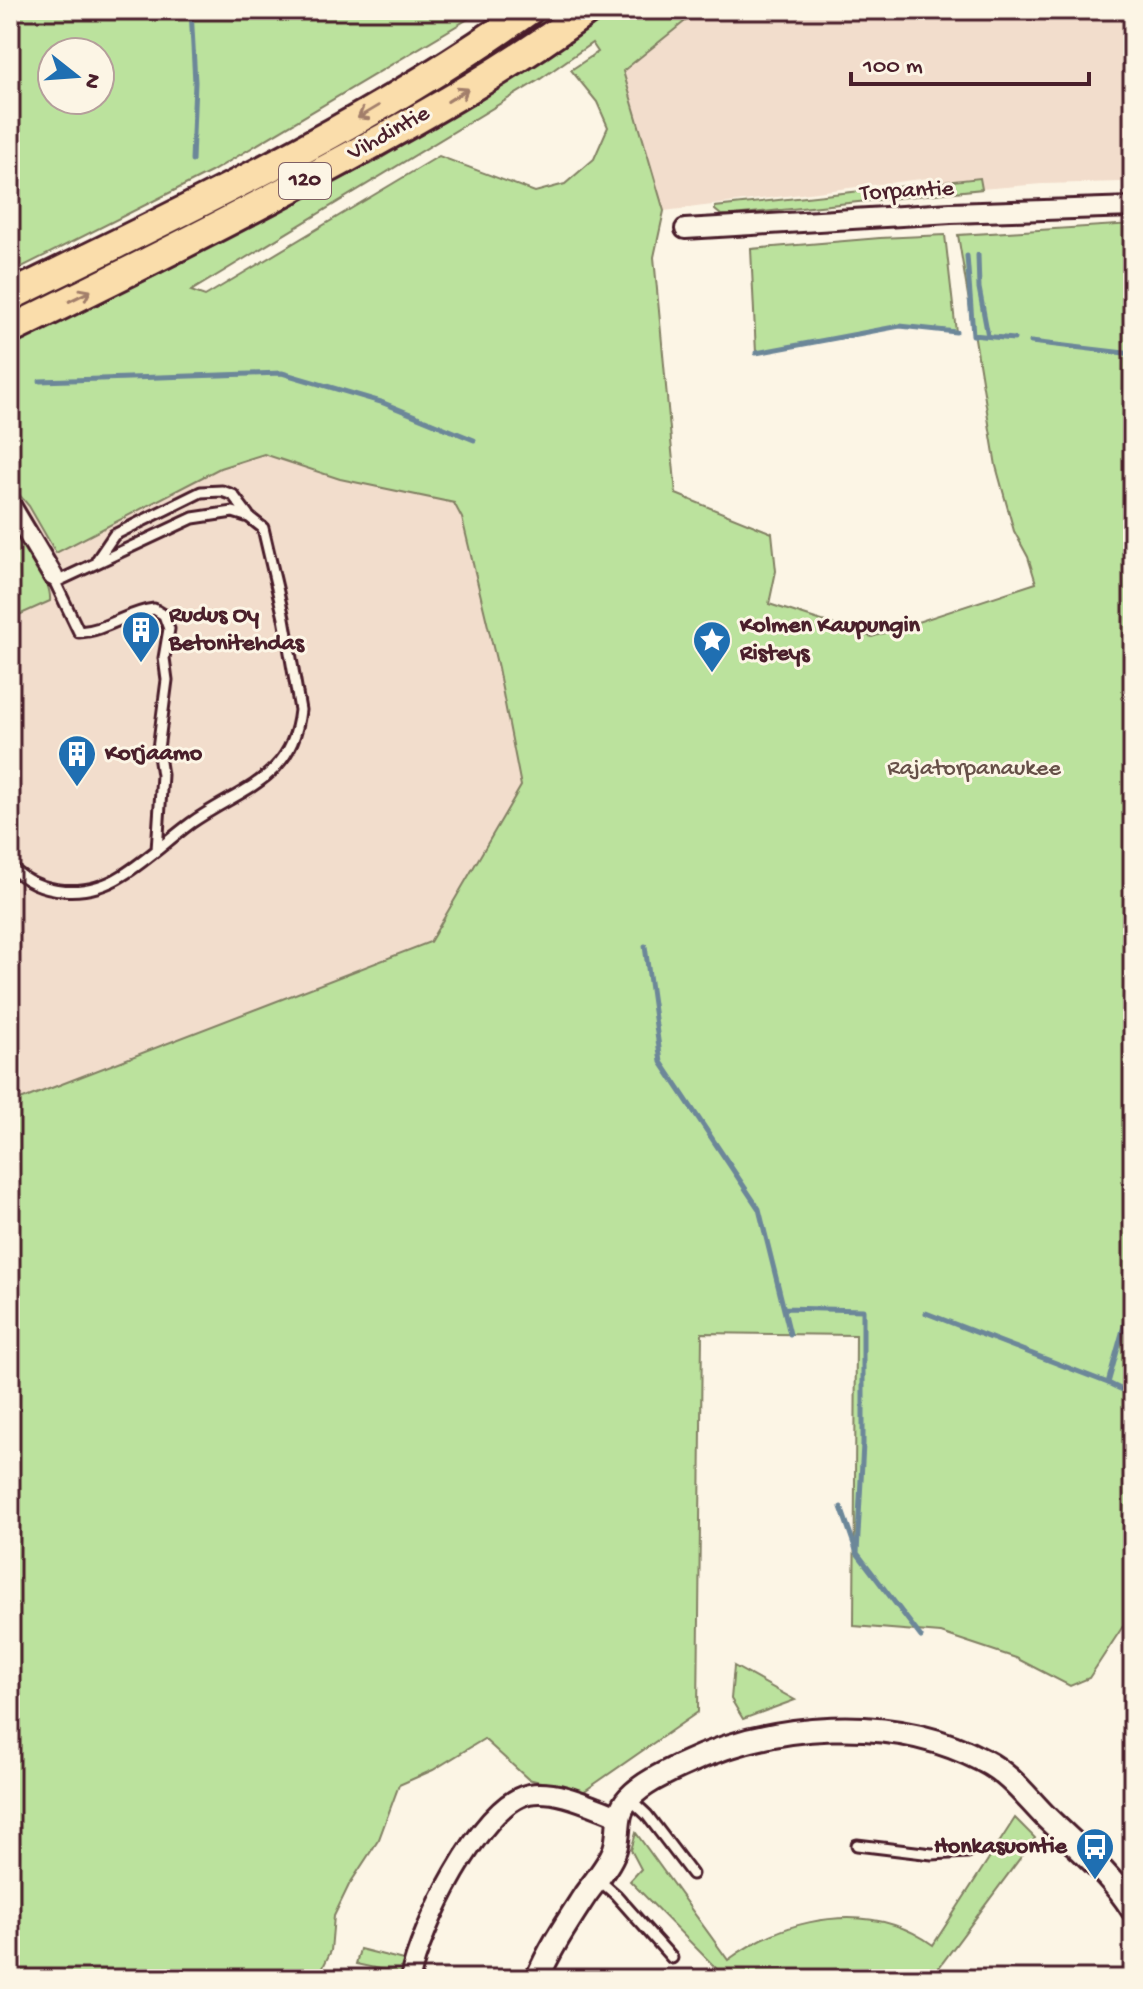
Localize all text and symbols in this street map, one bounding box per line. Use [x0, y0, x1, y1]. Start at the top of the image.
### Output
north arrow [36, 36, 116, 116]
scale bar [851, 36, 1089, 86]
text: 100 m [862, 53, 923, 82]
text: N [77, 70, 106, 91]
one-way arrow [446, 86, 469, 102]
street label: Vihdintie [342, 99, 436, 169]
one-way arrow [357, 104, 380, 120]
road number: 120 [279, 163, 331, 199]
street label: Torpantie [857, 175, 955, 209]
one-way arrow [68, 288, 92, 303]
place label: Rudus Oy Betonitehdas [168, 602, 305, 659]
building icon: Rudus Oy Betonitehdas [120, 609, 162, 664]
place label: Kolmen Kaupungin Risteys [739, 612, 921, 669]
place icon: Kolmen Kaupungin Risteys [691, 619, 733, 674]
building icon: Korjaamo [56, 733, 98, 788]
place label: Korjaamo [104, 740, 203, 769]
park label: Rajatorpanaukee [887, 755, 1061, 784]
bus stop icon: Honkasuontie [1074, 1826, 1116, 1881]
place label: Honkasuontie [934, 1833, 1069, 1862]

